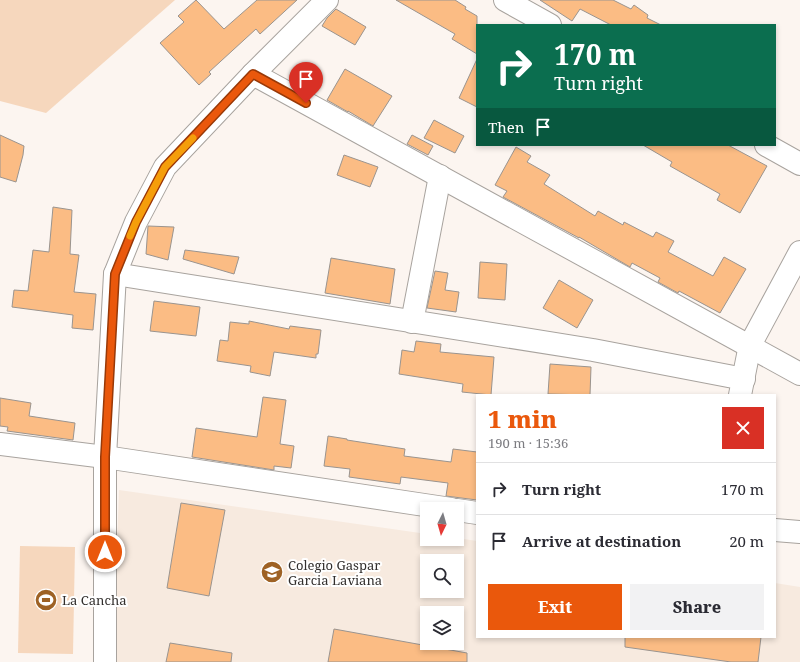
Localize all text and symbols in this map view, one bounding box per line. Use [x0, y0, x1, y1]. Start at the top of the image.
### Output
text: 170 m [554, 35, 636, 73]
icon: right [488, 40, 540, 92]
pin [289, 62, 323, 103]
icon: arrive [295, 68, 317, 90]
text: Turn right [554, 71, 643, 95]
icon: arrive [532, 116, 554, 138]
text: Then [488, 117, 524, 137]
text: 1 min [488, 402, 557, 435]
button: close [722, 407, 764, 449]
text: 190 m · 15:36 [488, 434, 568, 452]
icon: right [488, 478, 510, 500]
text: Turn right [522, 479, 601, 499]
text: 170 m [721, 479, 764, 499]
north arrow [420, 502, 464, 546]
map controls [420, 502, 464, 650]
icon: arrive [488, 530, 510, 552]
position arrow [84, 531, 126, 573]
text: Arrive at destination [522, 531, 681, 551]
text: 20 m [729, 531, 764, 551]
button: search [420, 554, 464, 598]
place label: Colegio Gaspar Garcia Laviana [288, 556, 382, 589]
school or university icon: Colegio Gaspar Garcia Laviana [259, 559, 285, 585]
button: Exit [488, 584, 622, 630]
button: Share [630, 584, 764, 630]
sports icon: La Cancha [33, 587, 59, 613]
place label: La Cancha [62, 591, 126, 609]
button: layers [420, 606, 464, 650]

